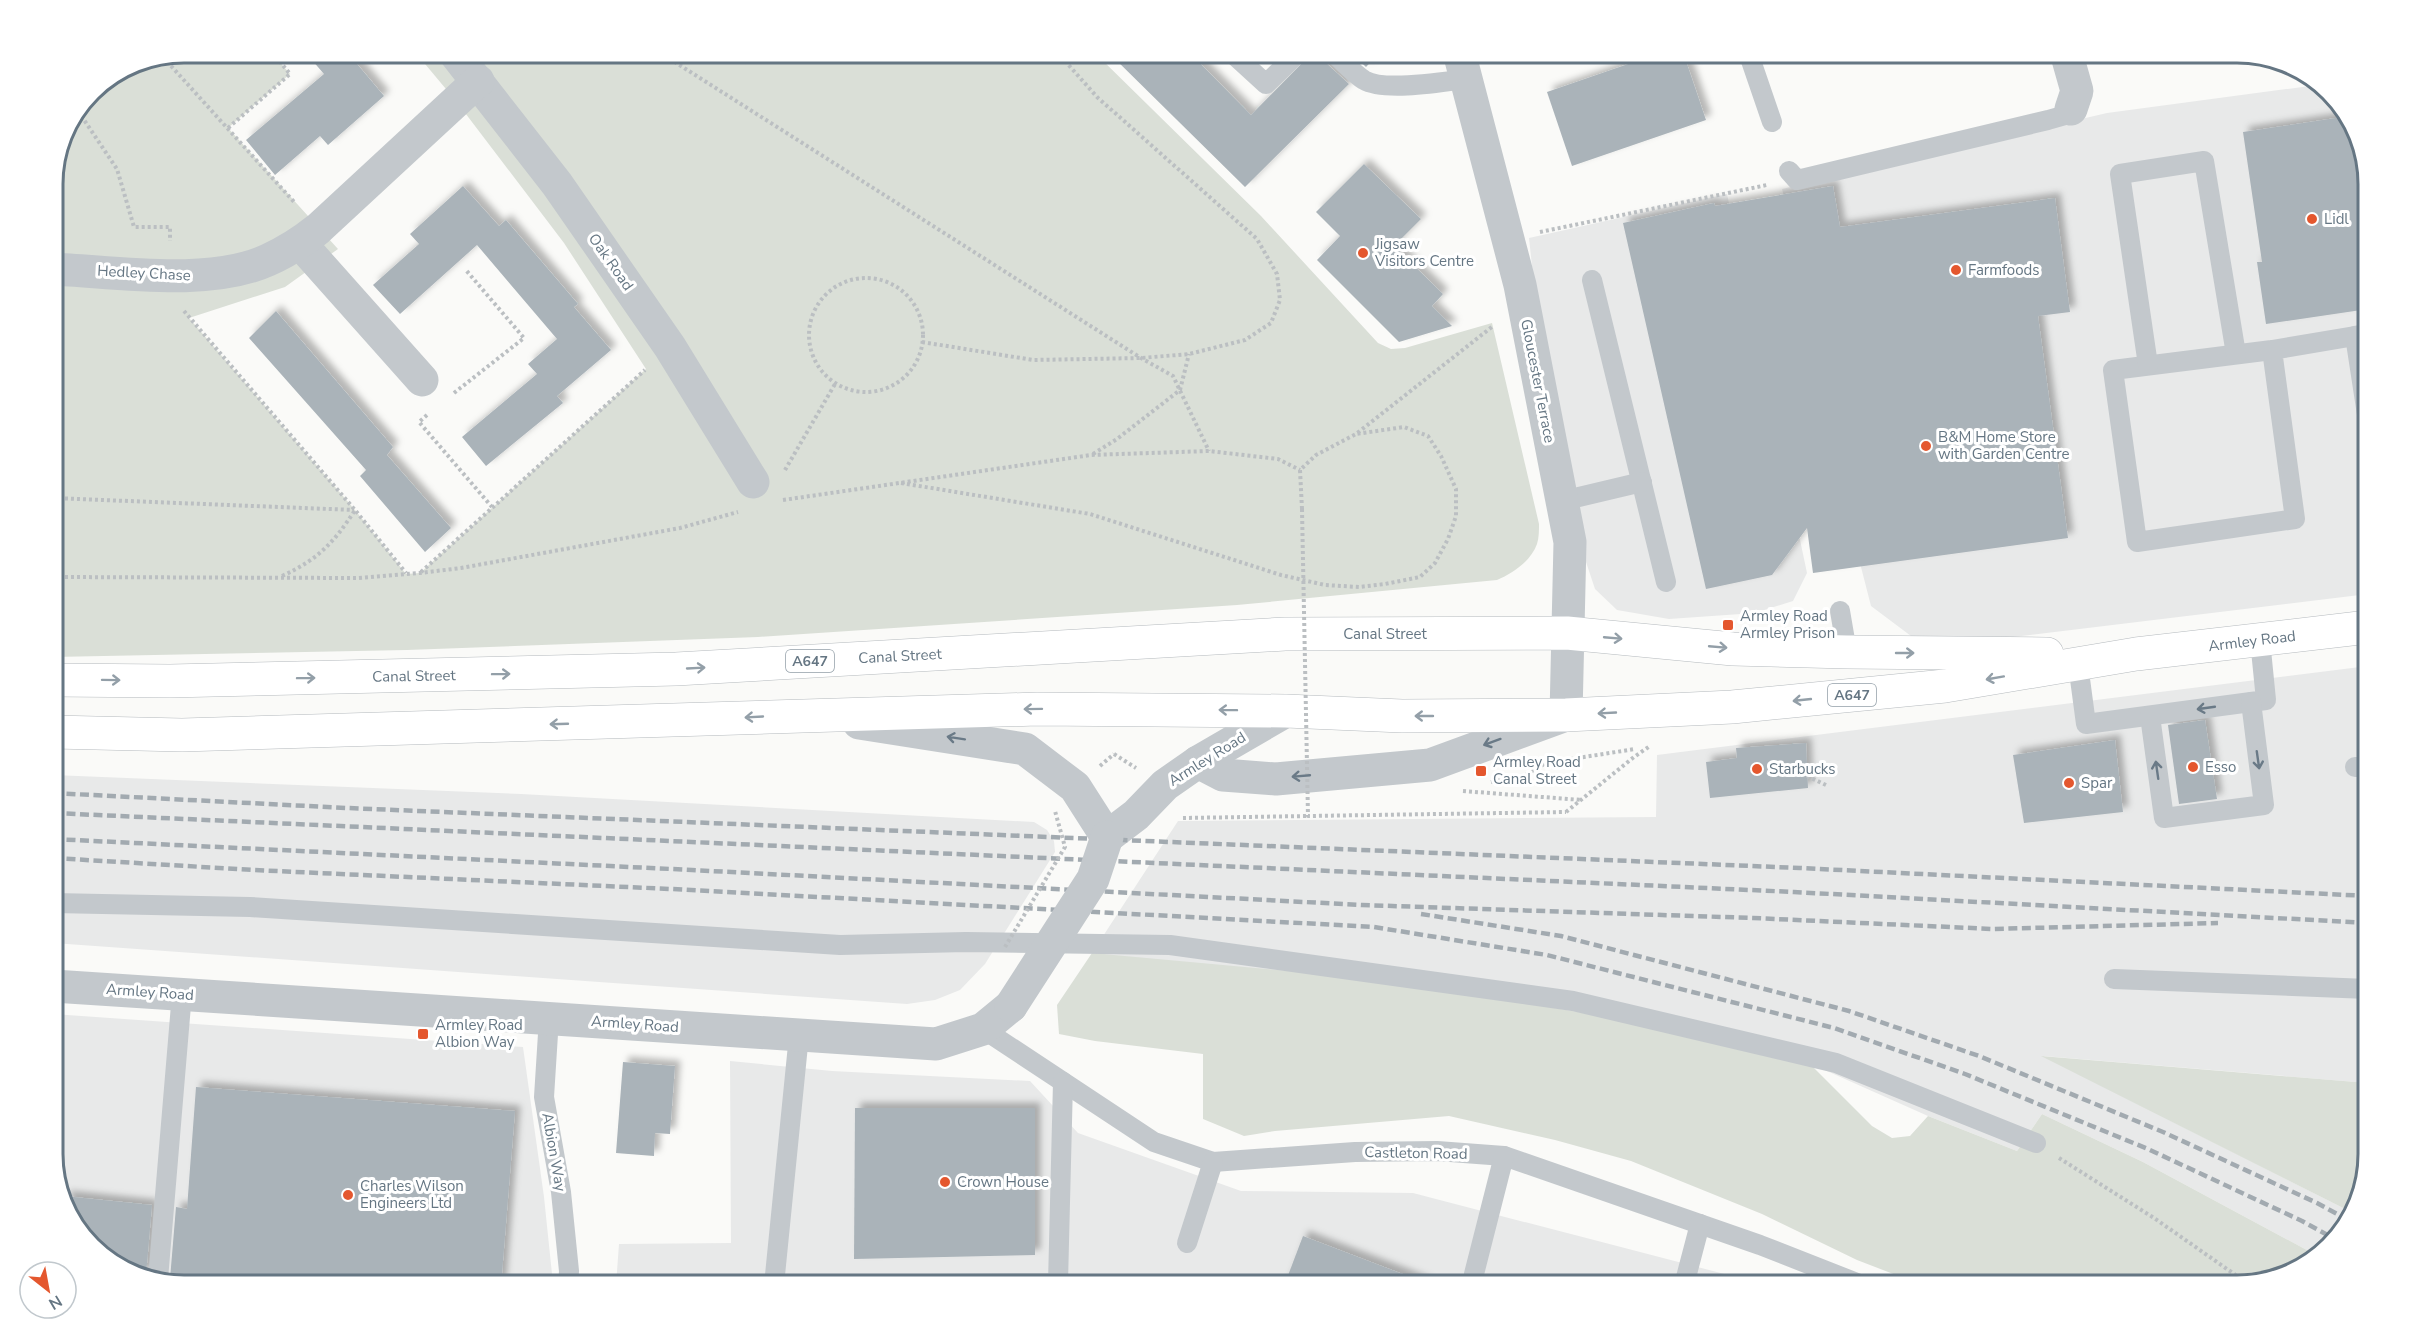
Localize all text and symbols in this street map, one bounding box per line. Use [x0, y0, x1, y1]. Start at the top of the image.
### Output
place label: Lidl [2324, 209, 2349, 229]
marker: Lidl [2305, 212, 2319, 226]
street label: Oak Road [584, 229, 638, 295]
place label: Jigsaw Visitors Centre [1374, 234, 1474, 271]
marker: Jigsaw Visitors Centre [1356, 246, 1370, 260]
place label: Farmfoods [1968, 260, 2040, 280]
street label: Hedley Chase [97, 261, 191, 285]
marker: Farmfoods [1949, 263, 1963, 277]
street label: Gloucester Terrace [1516, 317, 1560, 445]
place label: B&M Home Store with Garden Centre [1938, 427, 2070, 464]
marker: B&M Home Store with Garden Centre [1919, 439, 1933, 453]
place label: Armley Road Armley Prison [1740, 606, 1835, 643]
marker: Armley Road Armley Prison [1721, 618, 1735, 632]
street label: Canal Street [1343, 624, 1427, 644]
street label: Armley Road [2207, 626, 2297, 656]
one-way arrow [1603, 633, 1623, 644]
one-way arrow [1708, 642, 1728, 653]
street label: Canal Street [858, 644, 943, 668]
one-way arrow [1895, 647, 1915, 659]
road number: A647 [786, 650, 834, 672]
one-way arrow [686, 663, 706, 674]
street label: Canal Street [372, 665, 457, 687]
one-way arrow [491, 668, 511, 679]
one-way arrow [296, 672, 316, 684]
one-way arrow [1986, 673, 2006, 684]
one-way arrow [101, 675, 121, 686]
road number: A647 [1828, 684, 1876, 706]
one-way arrow [1792, 695, 1812, 706]
one-way arrow [1023, 703, 1043, 715]
one-way arrow [2197, 703, 2216, 714]
one-way arrow [1218, 705, 1238, 716]
one-way arrow [1598, 708, 1618, 719]
one-way arrow [1414, 710, 1434, 722]
one-way arrow [744, 712, 764, 723]
one-way arrow [549, 719, 569, 730]
street label: Armley Road [1164, 727, 1250, 791]
one-way arrow [946, 732, 966, 743]
one-way arrow [1483, 738, 1501, 749]
one-way arrow [2253, 750, 2264, 770]
place label: Armley Road Canal Street [1493, 752, 1581, 789]
place label: Esso [2205, 757, 2236, 777]
place label: Starbucks [1769, 759, 1835, 779]
marker: Esso [2186, 760, 2200, 774]
one-way arrow [2152, 761, 2163, 780]
marker: Starbucks [1750, 762, 1764, 776]
marker: Armley Road Canal Street [1474, 764, 1488, 778]
one-way arrow [1291, 771, 1311, 782]
place label: Spar [2081, 773, 2113, 793]
marker: Spar [2062, 776, 2076, 790]
street label: Armley Road [105, 979, 195, 1005]
street label: Armley Road [590, 1011, 680, 1037]
place label: Armley Road Albion Way [435, 1015, 523, 1052]
marker: Armley Road Albion Way [416, 1027, 430, 1041]
street label: Albion Way [537, 1111, 571, 1193]
street label: Castleton Road [1364, 1142, 1468, 1164]
place label: Crown House [957, 1172, 1049, 1192]
marker: Crown House [938, 1175, 952, 1189]
place label: Charles Wilson Engineers Ltd [360, 1176, 464, 1213]
marker: Charles Wilson Engineers Ltd [341, 1188, 355, 1202]
north arrow [18, 1260, 78, 1320]
text: N [44, 1289, 66, 1315]

